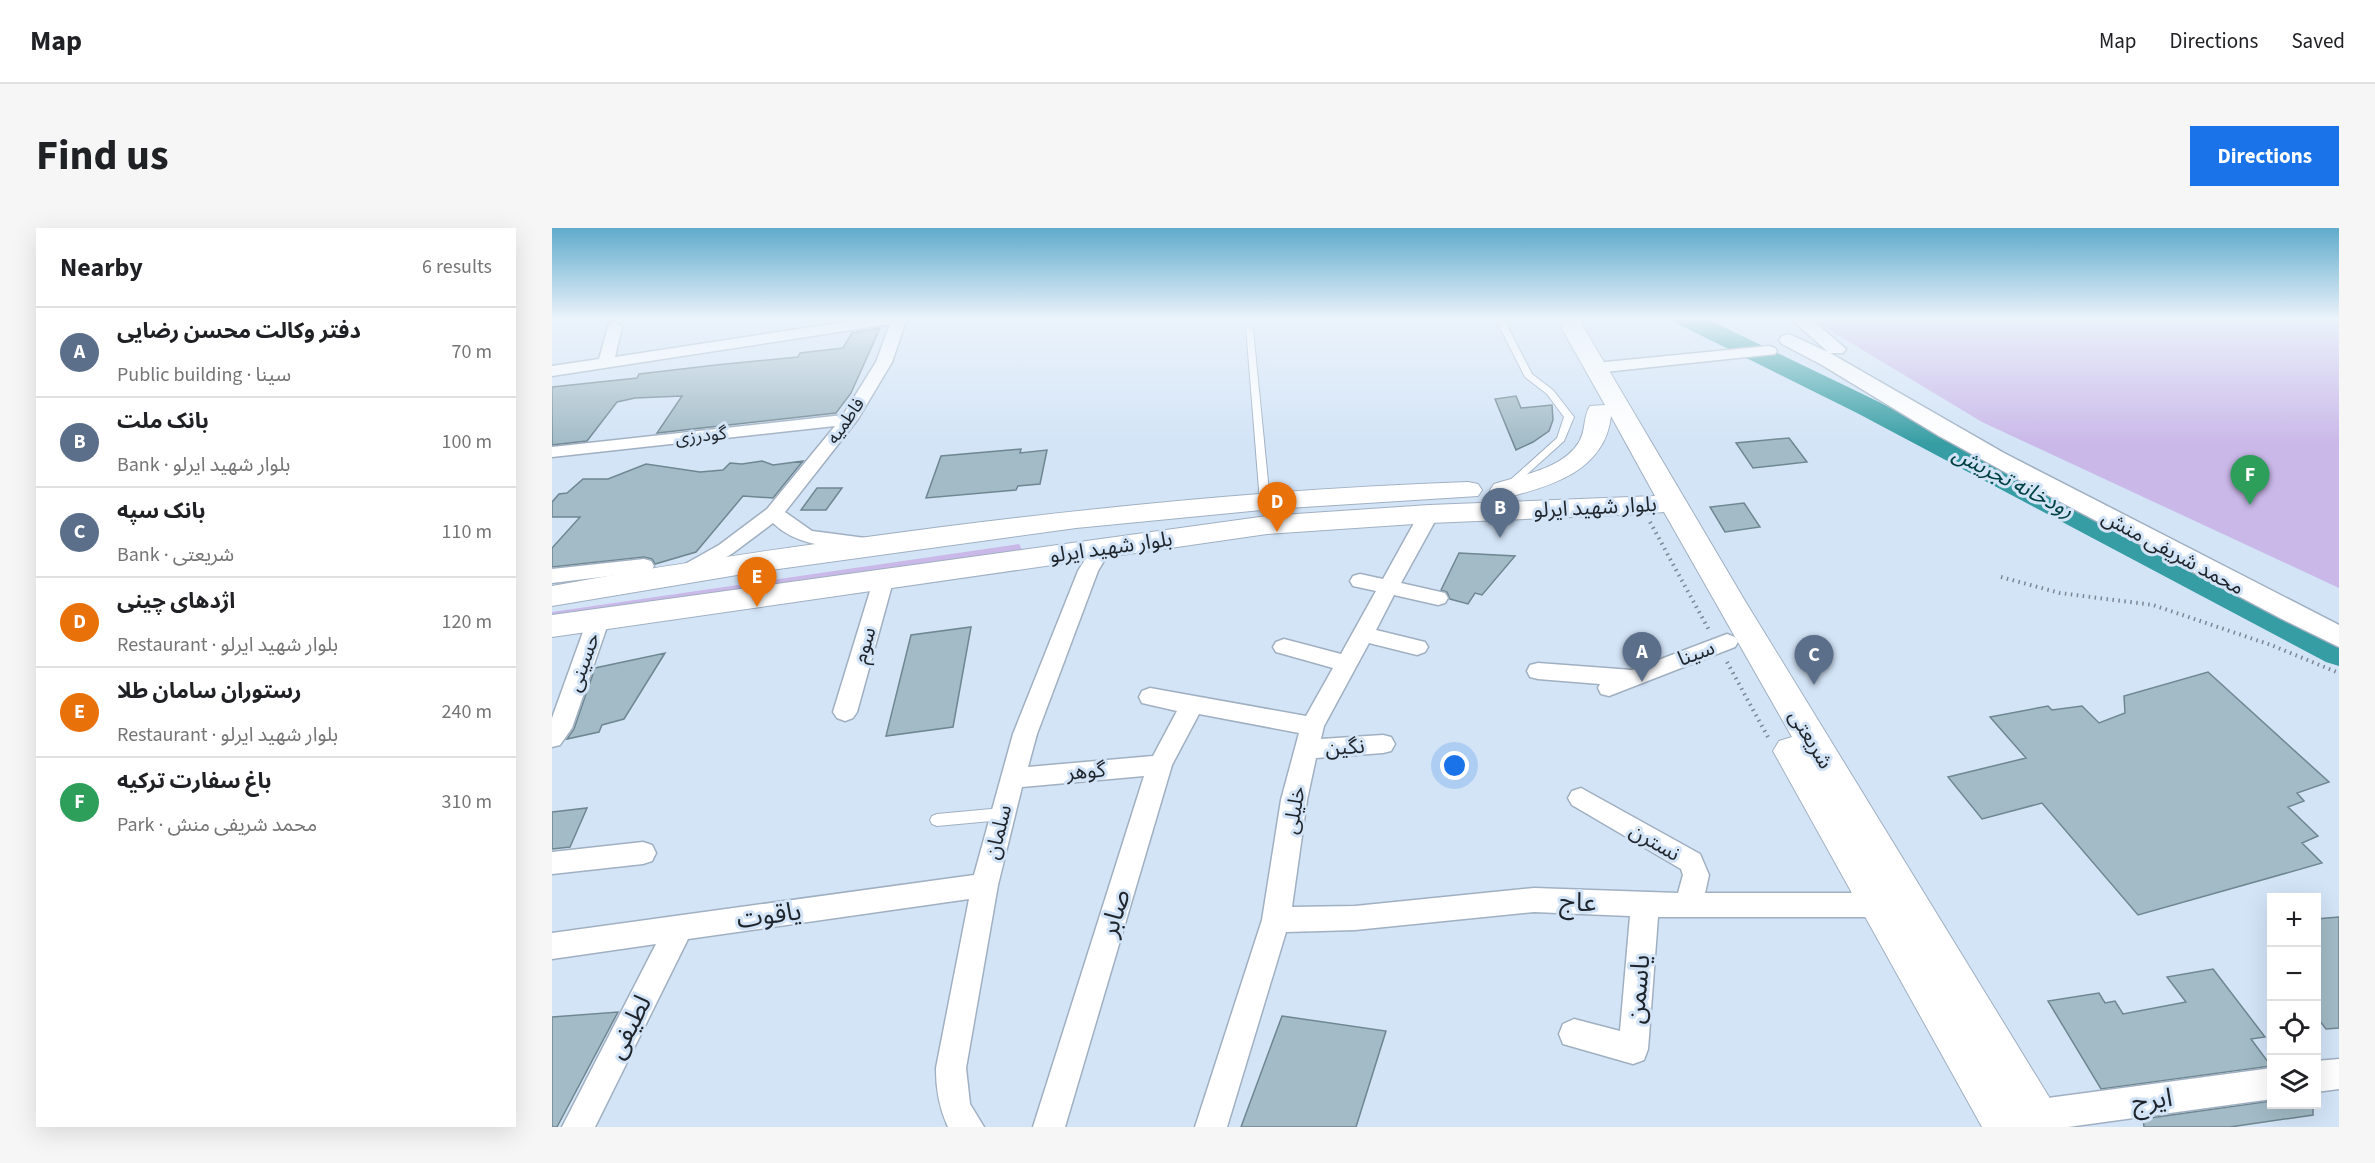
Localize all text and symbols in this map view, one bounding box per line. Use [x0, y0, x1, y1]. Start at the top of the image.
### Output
text: Map [30, 21, 82, 61]
text: Map [2099, 26, 2137, 56]
text: Directions [2170, 26, 2258, 56]
text: Saved [2291, 26, 2345, 56]
text: Find us [36, 126, 169, 186]
button: Directions [2190, 126, 2339, 186]
text: Nearby [60, 249, 143, 286]
text: 6 results [422, 253, 492, 281]
text: دفتر وکالت محسن رضایی [117, 315, 361, 347]
text: A [74, 338, 85, 366]
text: 70 m [452, 338, 492, 366]
text: Public building · سینا [117, 361, 291, 389]
street label: فاطمیه [821, 393, 871, 449]
text: بانک ملت [117, 405, 209, 437]
street label: گودرزی [674, 421, 728, 451]
text: B [73, 428, 86, 456]
text: 100 m [442, 428, 492, 456]
water label: رودخانه تجریش [1947, 438, 2079, 526]
text: Bank · بلوار شهید ایرلو [117, 451, 290, 479]
pin: F [2230, 456, 2270, 505]
pin: D [1258, 482, 1296, 532]
pin: B [1480, 488, 1520, 538]
street label: بلوار شهید ایرلو [1533, 489, 1657, 525]
text: بانک سپه [117, 495, 205, 527]
street label: محمد شریفی منش [2097, 502, 2249, 602]
text: C [74, 518, 85, 546]
text: 110 m [442, 518, 492, 546]
street label: بلوار شهید ایرلو [1048, 524, 1174, 570]
text: Bank · شریعتی [117, 541, 234, 569]
pin: E [738, 558, 776, 607]
text: اژدهای چینی [117, 585, 235, 617]
text: D [73, 608, 86, 636]
text: 120 m [442, 608, 492, 636]
street label: سوم [845, 623, 884, 667]
street label: حسینی [559, 628, 607, 696]
text: Restaurant · بلوار شهید ایرلو [117, 631, 338, 659]
pin: A [1622, 632, 1662, 682]
street label: سینا [1673, 632, 1719, 674]
pin: C [1794, 636, 1834, 685]
text: رستوران سامان طلا [117, 675, 302, 707]
text: E [74, 698, 85, 726]
text: 240 m [442, 698, 492, 726]
street label: شریعتی [1781, 704, 1841, 774]
text: Restaurant · بلوار شهید ایرلو [117, 721, 338, 749]
street label: نگین [1324, 731, 1366, 763]
your location [1440, 751, 1469, 780]
street label: گوهر [1064, 754, 1107, 788]
text: باغ سفارت ترکیه [117, 765, 272, 797]
street label: خلیلی [1275, 784, 1313, 836]
text: F [74, 788, 85, 816]
text: 310 m [442, 788, 492, 816]
street label: سلمان [977, 801, 1019, 863]
text: Park · محمد شریفی منش [117, 811, 317, 839]
street label: نسترن [1624, 815, 1686, 869]
street label: عاج [1558, 883, 1598, 921]
street label: صابر [1090, 884, 1140, 942]
street label: یاقوت [734, 892, 804, 938]
map controls [2267, 893, 2321, 1109]
button: + [2267, 893, 2321, 947]
button: − [2267, 947, 2321, 1001]
street label: یاسمن [1617, 953, 1659, 1025]
street label: لطیفی [597, 989, 661, 1065]
button: locate [2267, 1001, 2321, 1055]
button: layers [2267, 1055, 2321, 1109]
street label: ایرج [2129, 1079, 2175, 1121]

